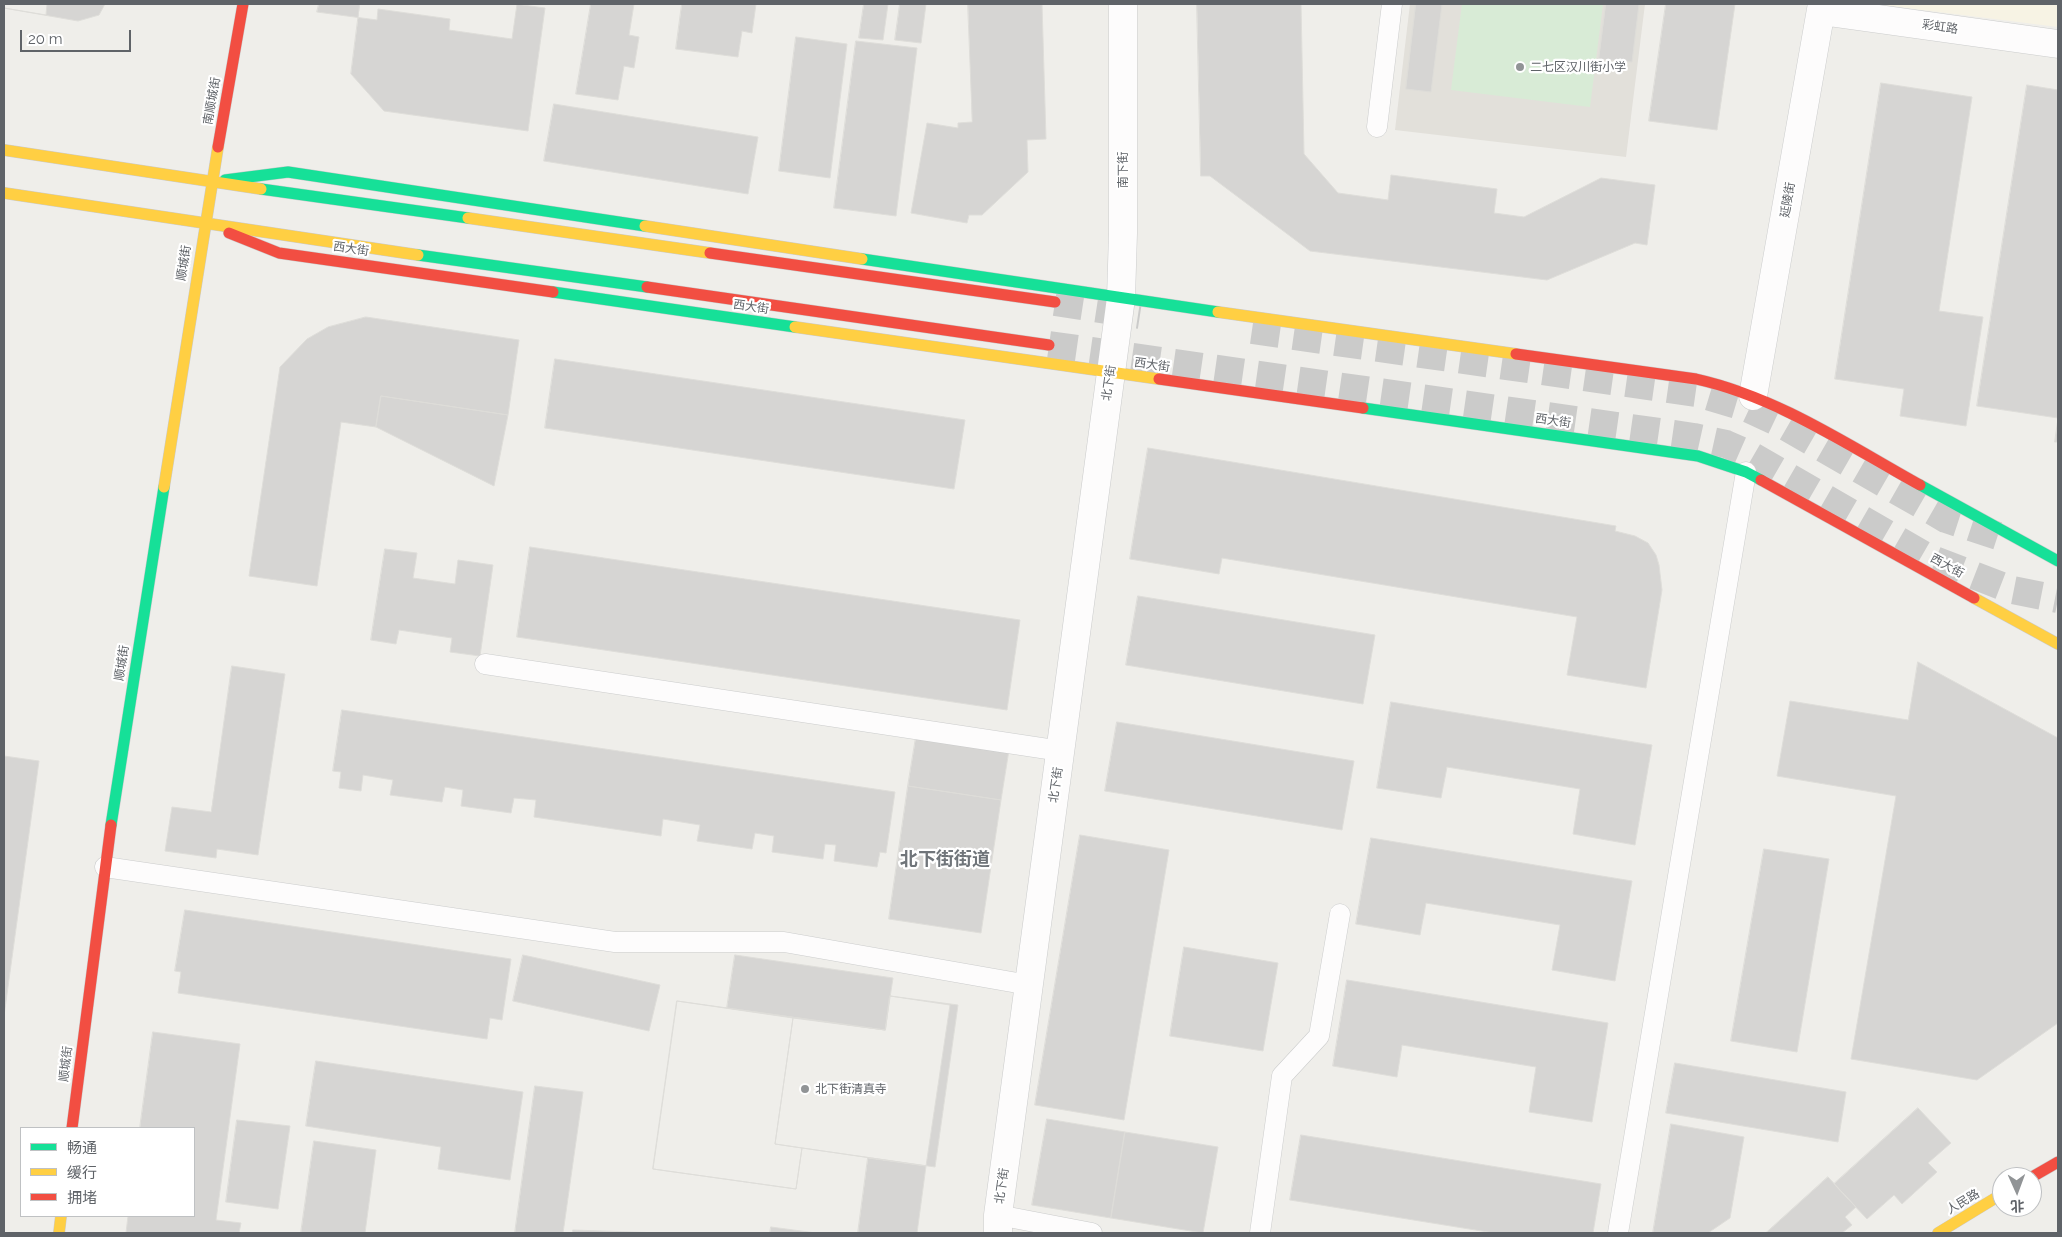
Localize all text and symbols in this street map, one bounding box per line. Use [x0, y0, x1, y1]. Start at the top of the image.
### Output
street label: 彩虹路 [1921, 17, 1959, 37]
scale bar [22, 20, 134, 52]
text: 20 m [28, 30, 63, 48]
place label: 二七区汉川街小学 [1530, 60, 1626, 74]
marker: 二七区汉川街小学 [1514, 61, 1526, 73]
street label: 南顺城街 [201, 76, 223, 126]
street label: 南下街 [1116, 152, 1130, 188]
street label: 延陵街 [1778, 181, 1798, 219]
street label: 西大街 [332, 239, 370, 259]
street label: 顺城街 [174, 244, 194, 282]
street label: 西大街 [732, 297, 770, 317]
street label: 西大街 [1133, 355, 1171, 375]
street label: 北下街 [1099, 364, 1119, 402]
street label: 西大街 [1534, 411, 1572, 431]
street label: 西大街 [1928, 551, 1966, 581]
street label: 顺城街 [112, 644, 132, 682]
street label: 北下街 [1046, 766, 1066, 804]
district label: 北下街街道 [900, 849, 990, 871]
street label: 顺城街 [57, 1045, 75, 1083]
place label: 北下街清真寺 [815, 1082, 887, 1096]
marker: 北下街清真寺 [799, 1083, 811, 1095]
legend [20, 1127, 195, 1217]
text: 畅通 [67, 1139, 97, 1157]
text: 缓行 [67, 1164, 97, 1182]
street label: 北下街 [992, 1167, 1012, 1205]
north arrow [1992, 1167, 2042, 1217]
street label: 人民路 [1944, 1187, 1982, 1217]
text: 拥堵 [67, 1189, 97, 1207]
text: 北 [2010, 1198, 2025, 1214]

